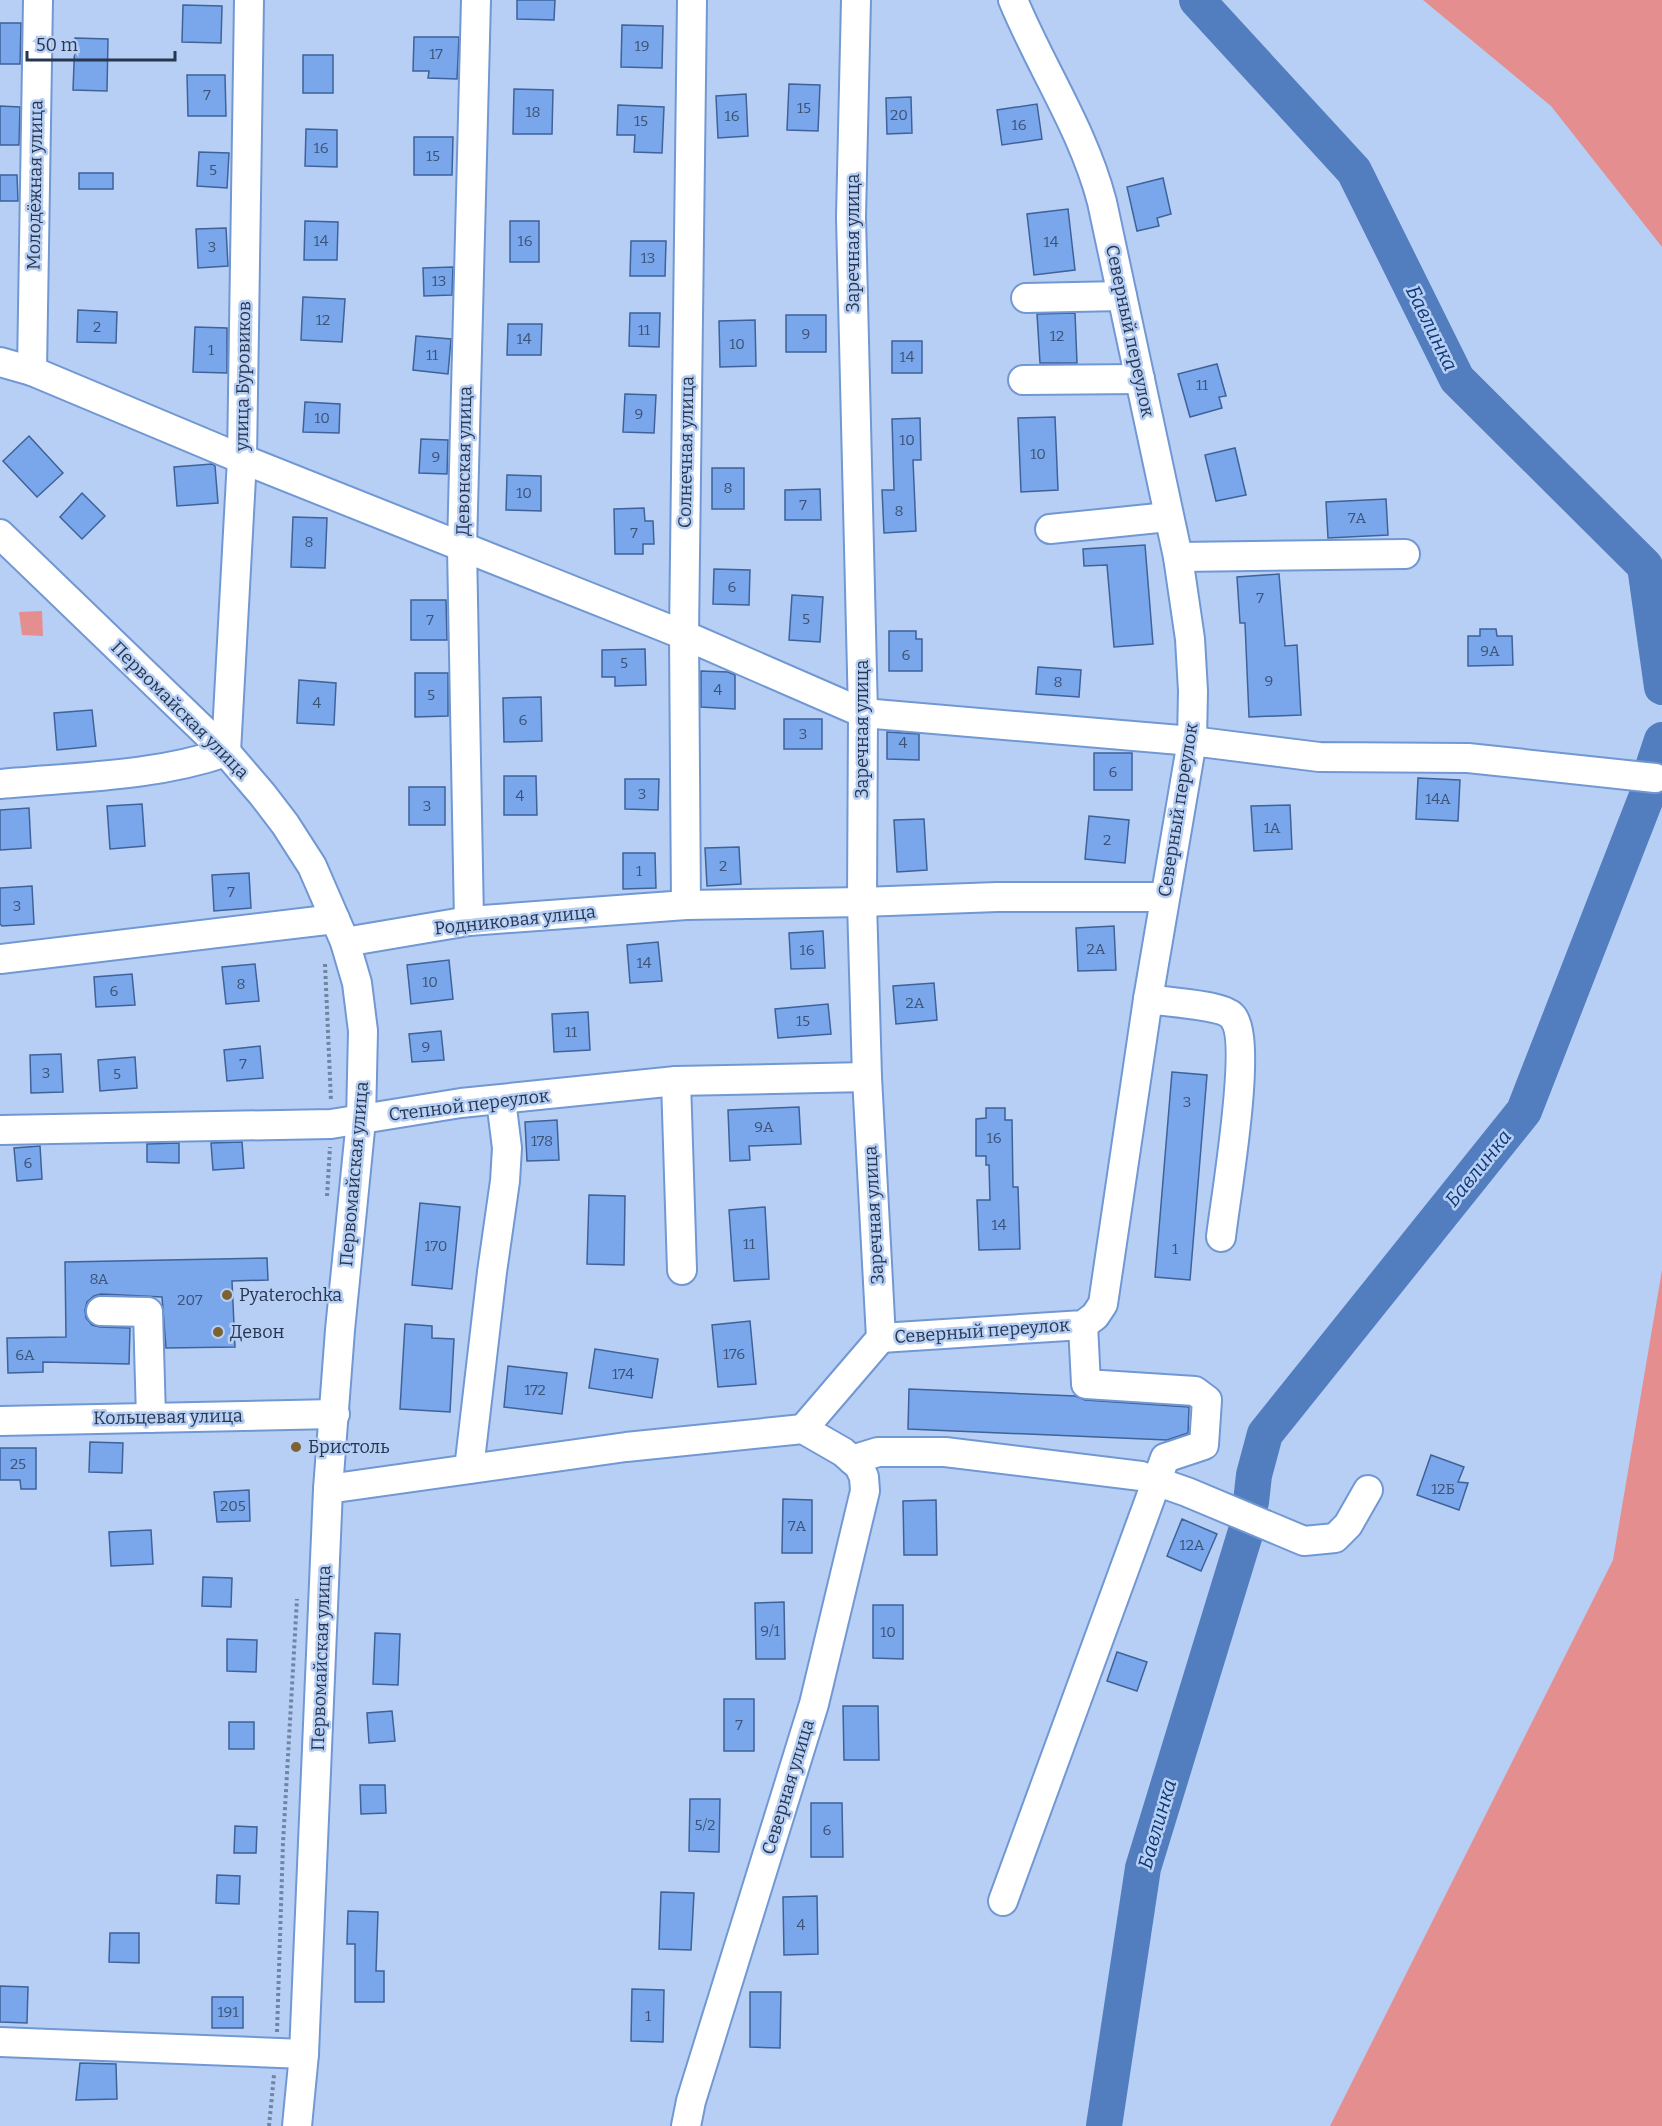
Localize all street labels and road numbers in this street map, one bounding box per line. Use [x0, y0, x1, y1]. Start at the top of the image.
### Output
street label: Молодёжная улица [23, 100, 47, 270]
street label: Заречная улица [842, 173, 864, 312]
street label: Северный переулок [1101, 243, 1159, 420]
street label: улица Буровиков [231, 301, 255, 452]
street label: Солнечная улица [674, 376, 698, 528]
street label: Девонская улица [452, 386, 476, 536]
street label: Первомайская улица [107, 637, 254, 784]
street label: Заречная улица [851, 659, 873, 798]
street label: Северный переулок [1153, 721, 1203, 899]
street label: Родниковая улица [433, 901, 597, 939]
street label: Первомайская улица [335, 1080, 373, 1267]
street label: Степной переулок [387, 1084, 551, 1126]
street label: Заречная улица [859, 1145, 889, 1285]
street label: Северный переулок [894, 1314, 1071, 1348]
street label: Кольцевая улица [93, 1405, 243, 1429]
street label: Первомайская улица [307, 1565, 335, 1751]
street label: Северная улица [757, 1717, 819, 1857]

